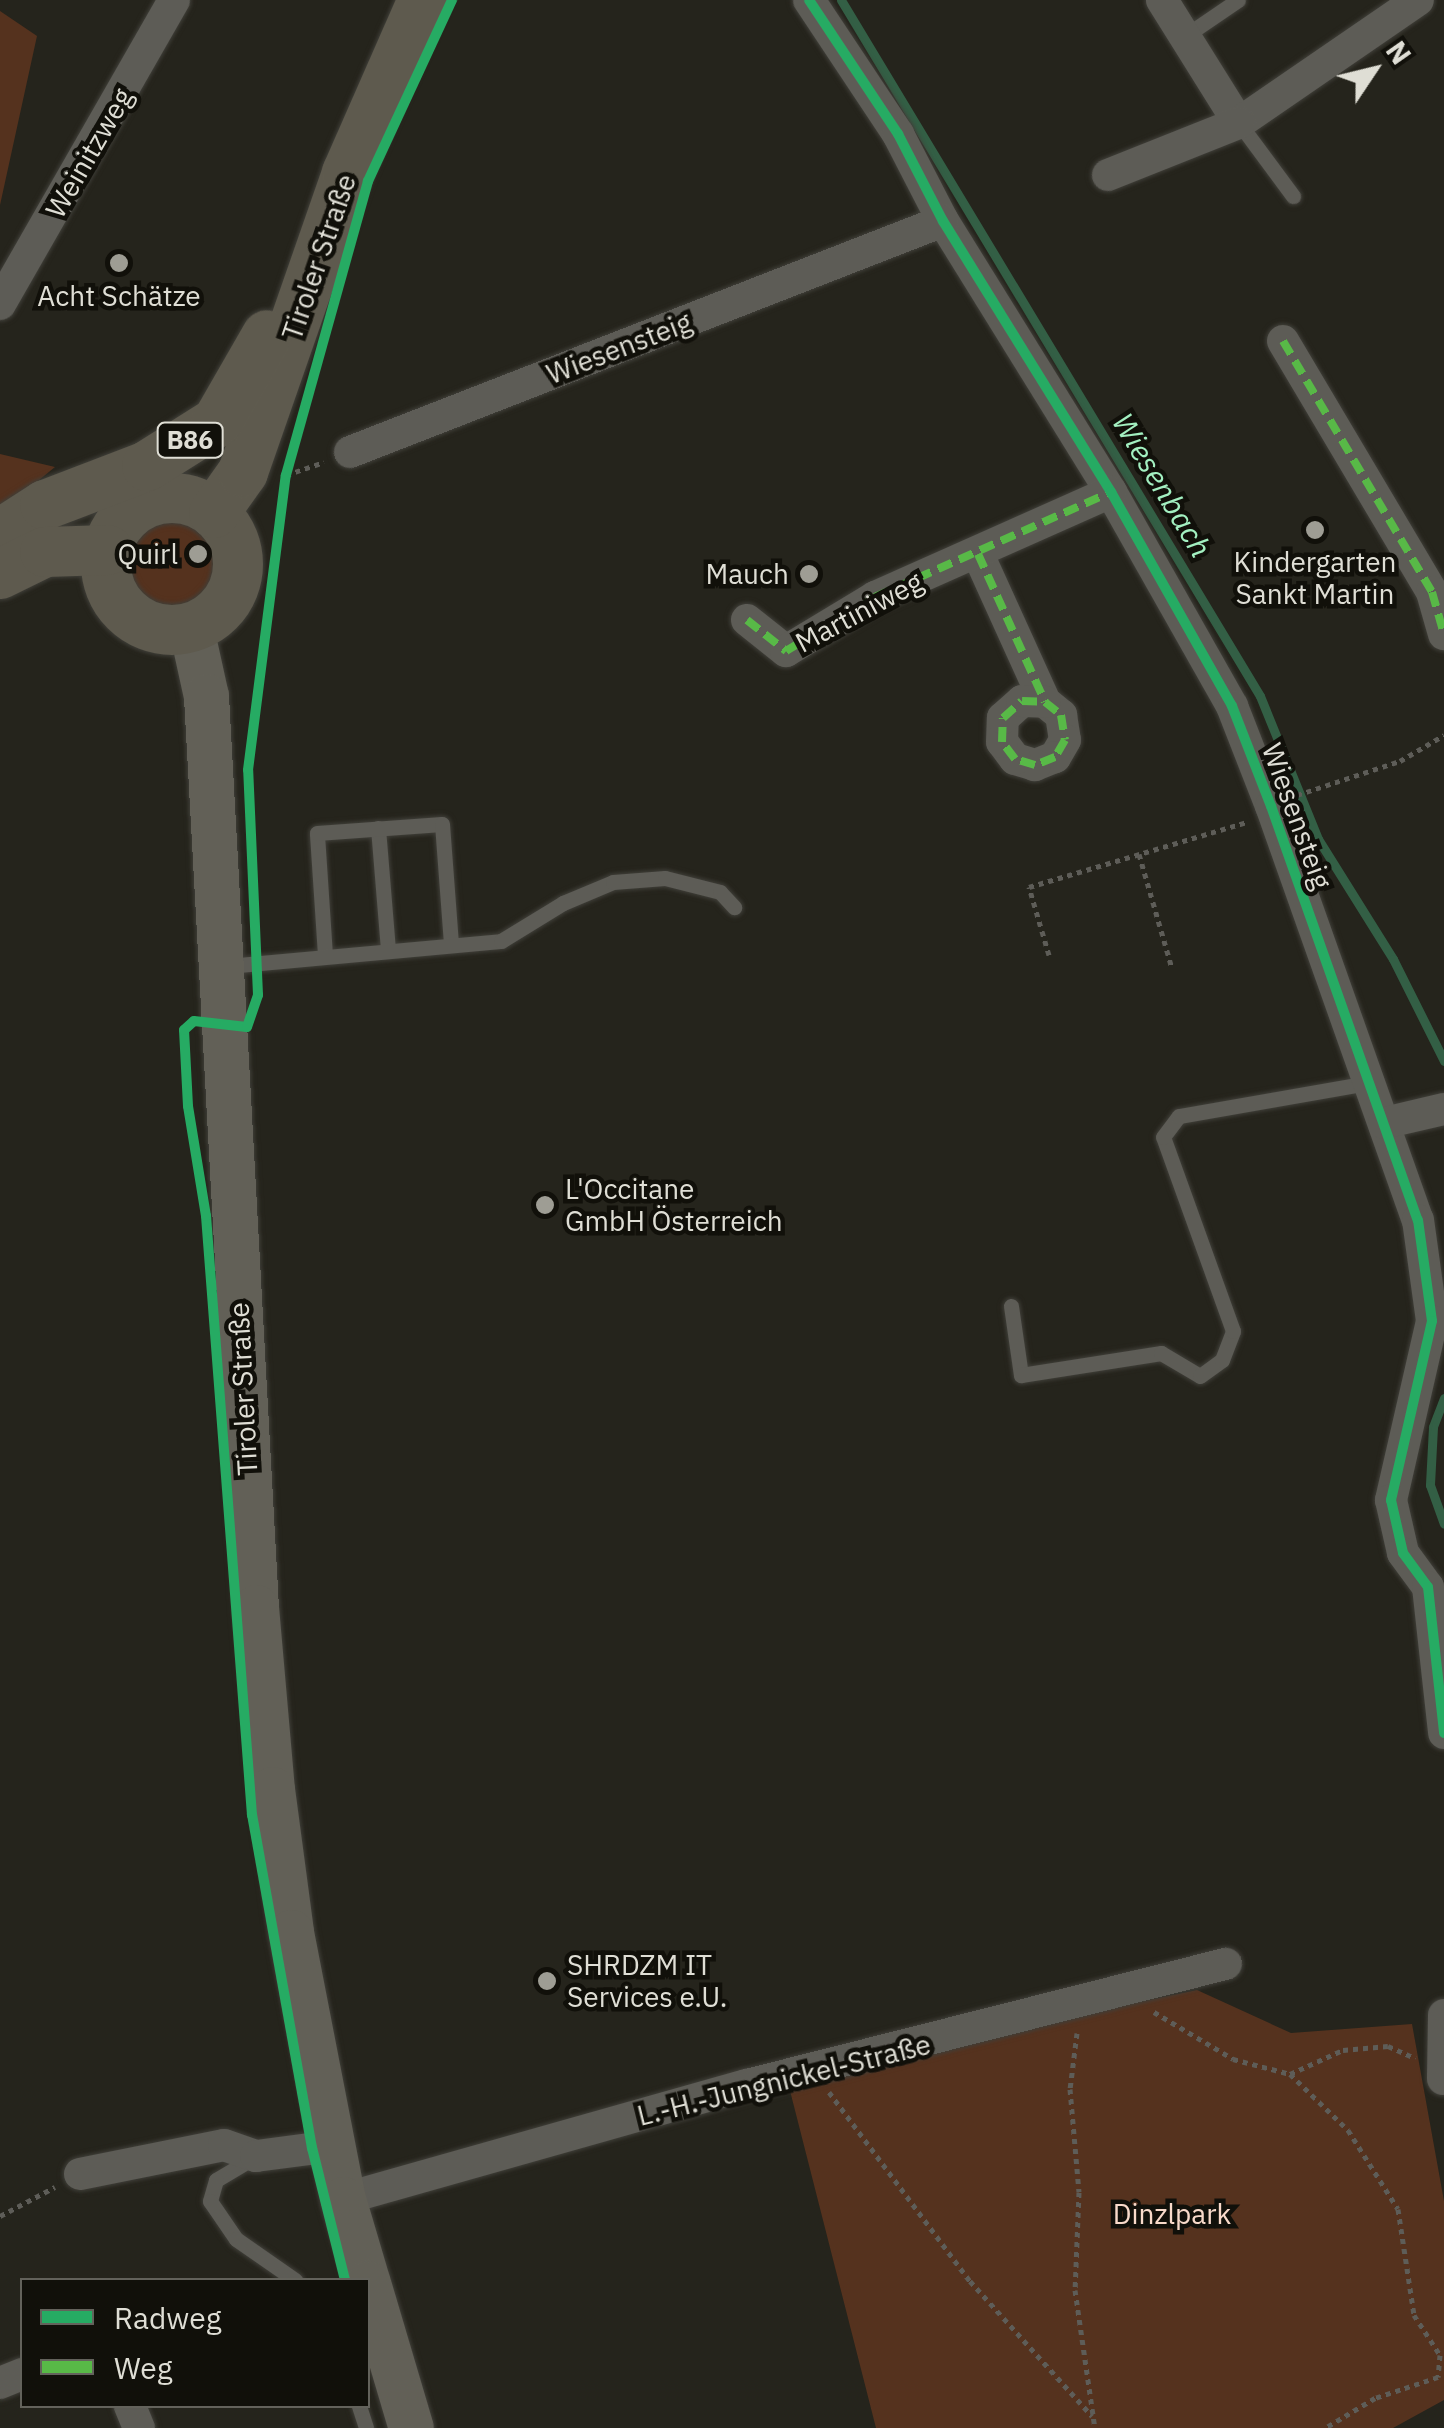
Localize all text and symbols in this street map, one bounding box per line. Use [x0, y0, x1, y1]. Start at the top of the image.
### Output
north arrow [1324, 20, 1424, 120]
text: N [1378, 34, 1420, 71]
street label: Weinitzweg [38, 82, 140, 224]
street label: Tiroler Straße [275, 170, 363, 344]
marker: Acht Schätze [108, 252, 130, 274]
place label: Acht Schätze [37, 279, 201, 313]
street label: Wiesensteig [542, 305, 696, 391]
water label: Wiesenbach [1105, 406, 1219, 564]
road number: B86 [155, 420, 225, 460]
marker: Kindergarten Sankt Martin [1304, 519, 1326, 541]
place label: Quirl [117, 537, 178, 571]
marker: Quirl [187, 543, 209, 565]
place label: Kindergarten Sankt Martin [1234, 545, 1396, 611]
place label: Mauch [705, 557, 789, 591]
marker: Mauch [798, 563, 820, 585]
street label: Martiniweg [790, 564, 928, 660]
street label: Wiesensteig [1255, 739, 1339, 893]
place label: L'Occitane GmbH Österreich [565, 1172, 783, 1238]
marker: L'Occitane GmbH Österreich [534, 1194, 556, 1216]
street label: Tiroler Straße [222, 1302, 264, 1476]
place label: SHRDZM IT Services e.U. [567, 1948, 727, 2014]
marker: SHRDZM IT Services e.U. [536, 1970, 558, 1992]
street label: L.-H.-Jungnickel-Straße [634, 2027, 934, 2133]
park label: Dinzlpark [1113, 2197, 1231, 2231]
legend [20, 2278, 370, 2408]
text: Radweg [114, 2298, 222, 2337]
text: Weg [114, 2348, 173, 2387]

